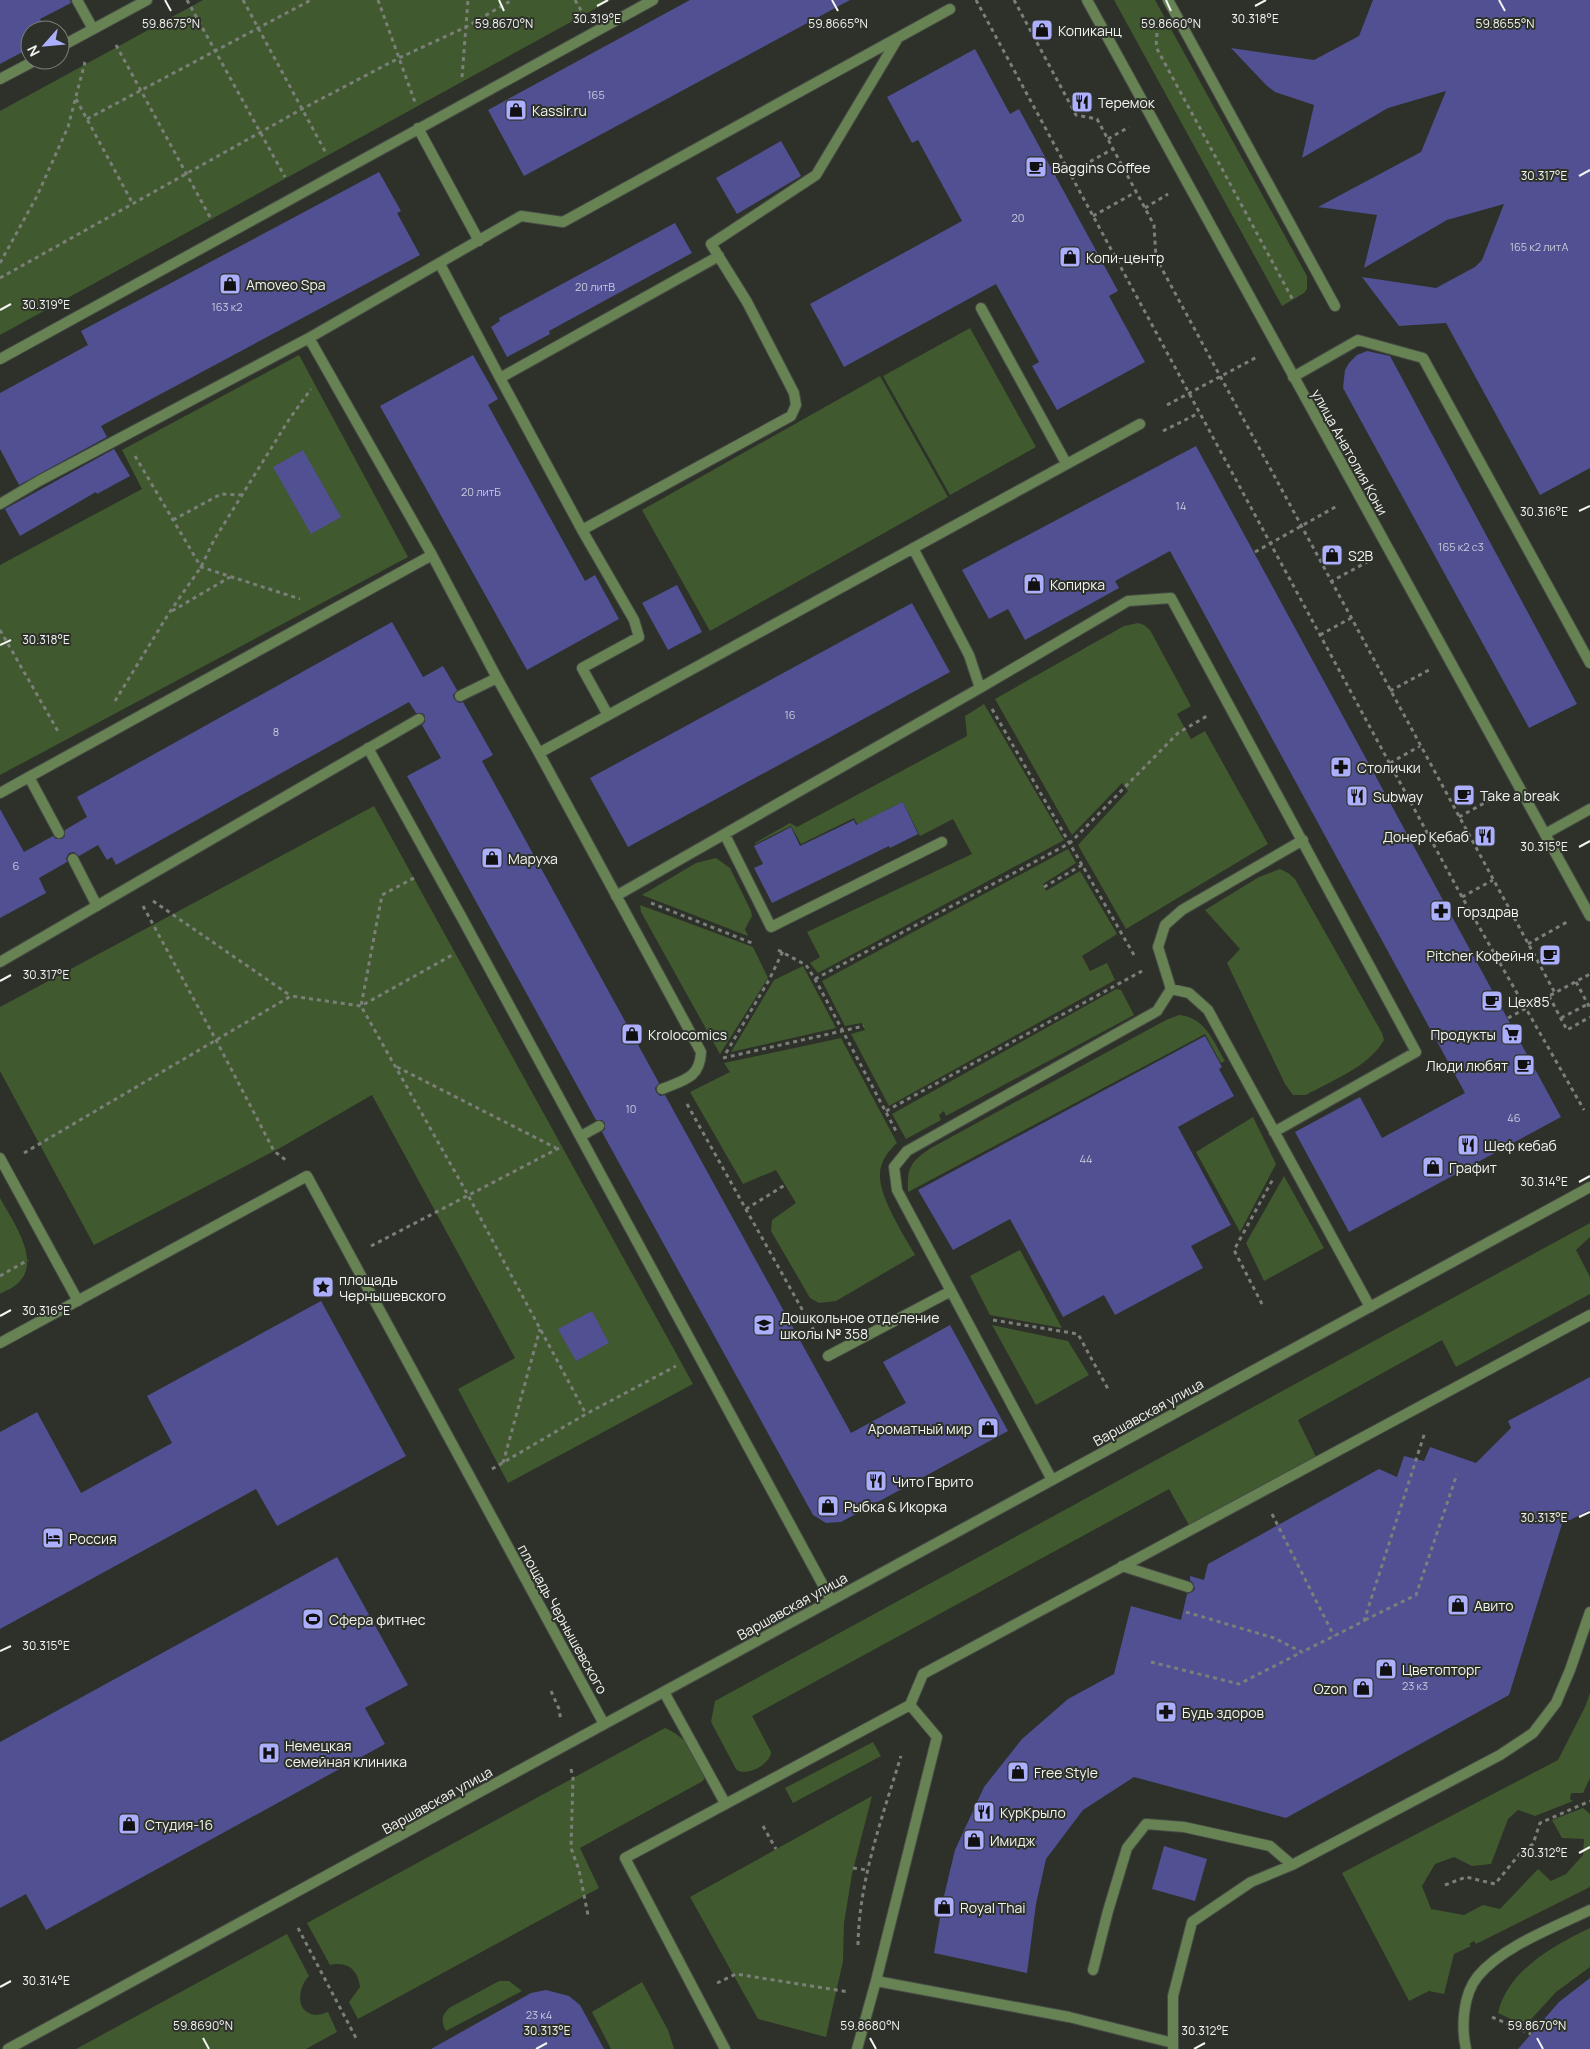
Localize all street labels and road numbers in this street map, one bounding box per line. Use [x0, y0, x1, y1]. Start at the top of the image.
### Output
street label: улица Анатолия Кони [1307, 386, 1393, 518]
street label: Варшавская улица [1090, 1374, 1206, 1450]
street label: площадь Чернышевского [514, 1541, 612, 1697]
street label: Варшавская улица [734, 1568, 850, 1644]
street label: Варшавская улица [379, 1762, 495, 1838]

